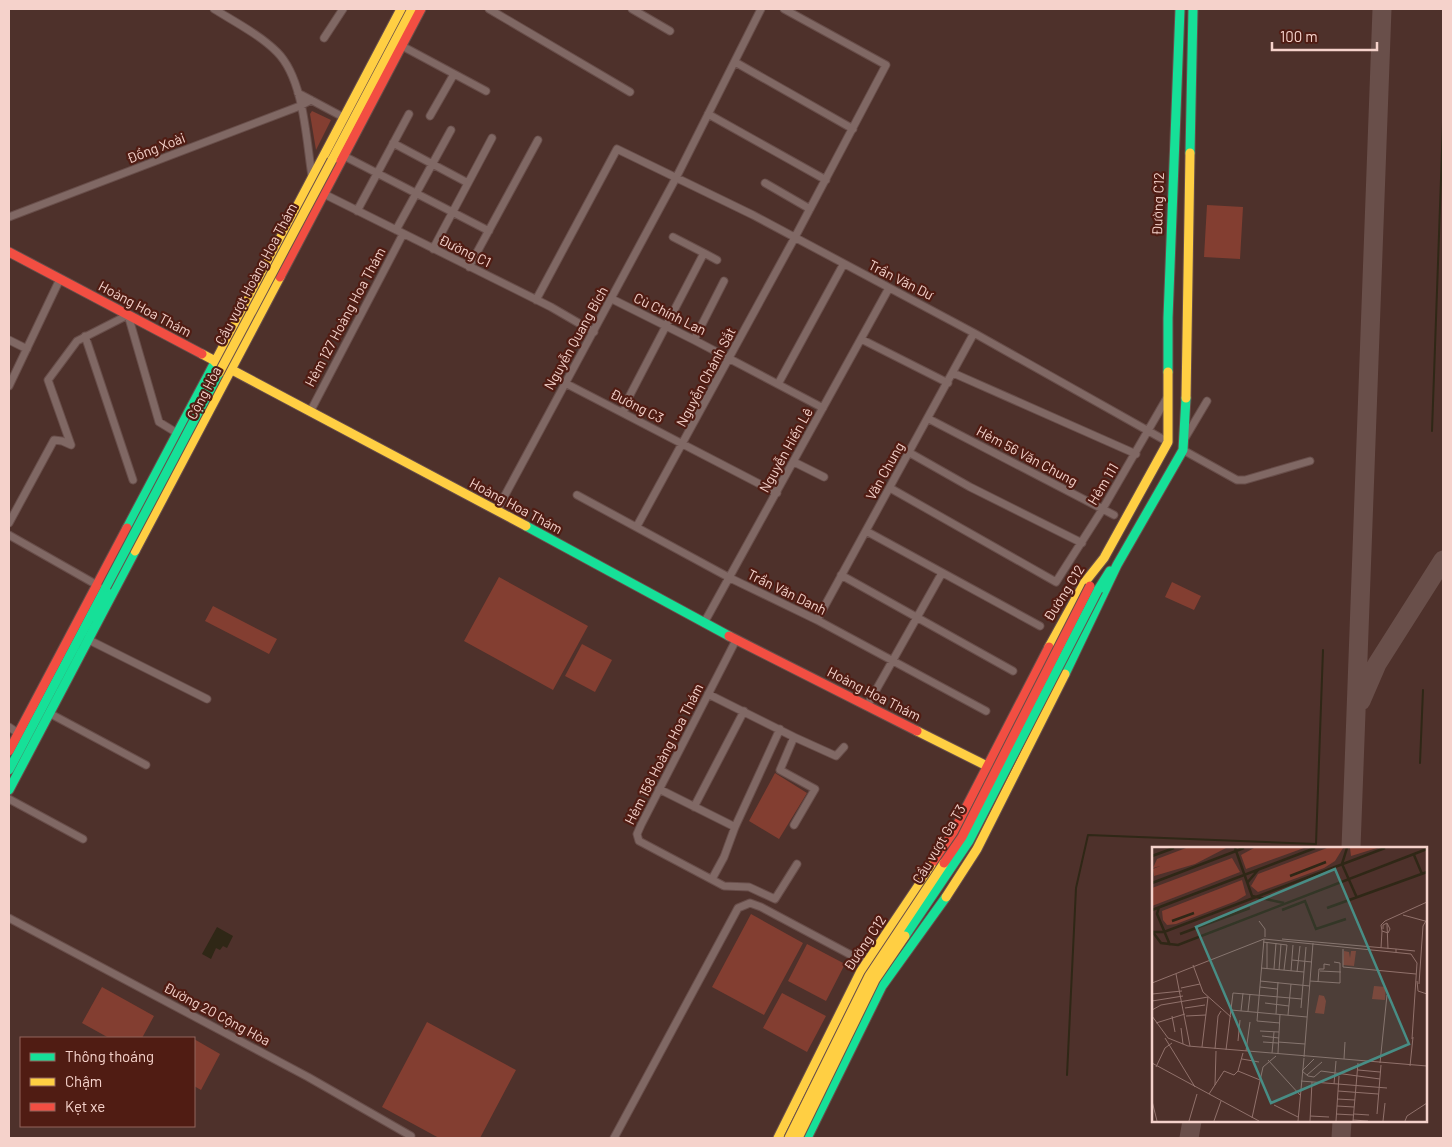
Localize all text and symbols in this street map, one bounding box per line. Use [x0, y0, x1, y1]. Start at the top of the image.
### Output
scale bar [1272, 20, 1377, 52]
text: 100 m [1280, 27, 1318, 45]
street label: Đồng Xoài [124, 129, 187, 166]
street label: Đường C12 [1148, 172, 1167, 236]
street label: Cầu vượt Hoàng Hoa Thám [211, 200, 300, 348]
street label: Đường C1 [436, 231, 494, 270]
street label: Hẻm 127 Hoàng Hoa Thám [301, 244, 389, 389]
street label: Trần Văn Dư [866, 256, 937, 303]
street label: Hoàng Hoa Thám [96, 277, 195, 340]
street label: Nguyễn Quang Bích [540, 283, 611, 392]
street label: Cù Chính Lan [631, 289, 709, 338]
street label: Nguyễn Chánh Sắt [672, 324, 739, 429]
street label: Cộng Hòa [183, 363, 225, 422]
street label: Đường C3 [608, 385, 667, 426]
street label: Nguyễn Hiến Lê [755, 404, 816, 495]
street label: Hẻm 56 Văn Chung [974, 422, 1081, 489]
street label: Văn Chung [862, 439, 907, 503]
street label: Hẻm 111 [1083, 460, 1122, 508]
street label: Hoàng Hoa Thám [467, 474, 566, 537]
street label: Đường C12 [1040, 561, 1088, 624]
street label: Trần Văn Danh [745, 565, 829, 618]
street label: Hoàng Hoa Thám [825, 663, 924, 724]
street label: Hẻm 158 Hoàng Hoa Thám [621, 680, 707, 827]
street label: Cầu vượt Ga T3 [908, 801, 969, 886]
inset map [1152, 847, 1427, 1122]
street label: Đường C12 [840, 912, 889, 974]
street label: Đường 20 Cộng Hòa [161, 978, 273, 1049]
legend [20, 1037, 195, 1127]
text: Thông thoáng [65, 1047, 154, 1065]
text: Chậm [65, 1072, 102, 1090]
text: Kẹt xe [65, 1097, 105, 1115]

